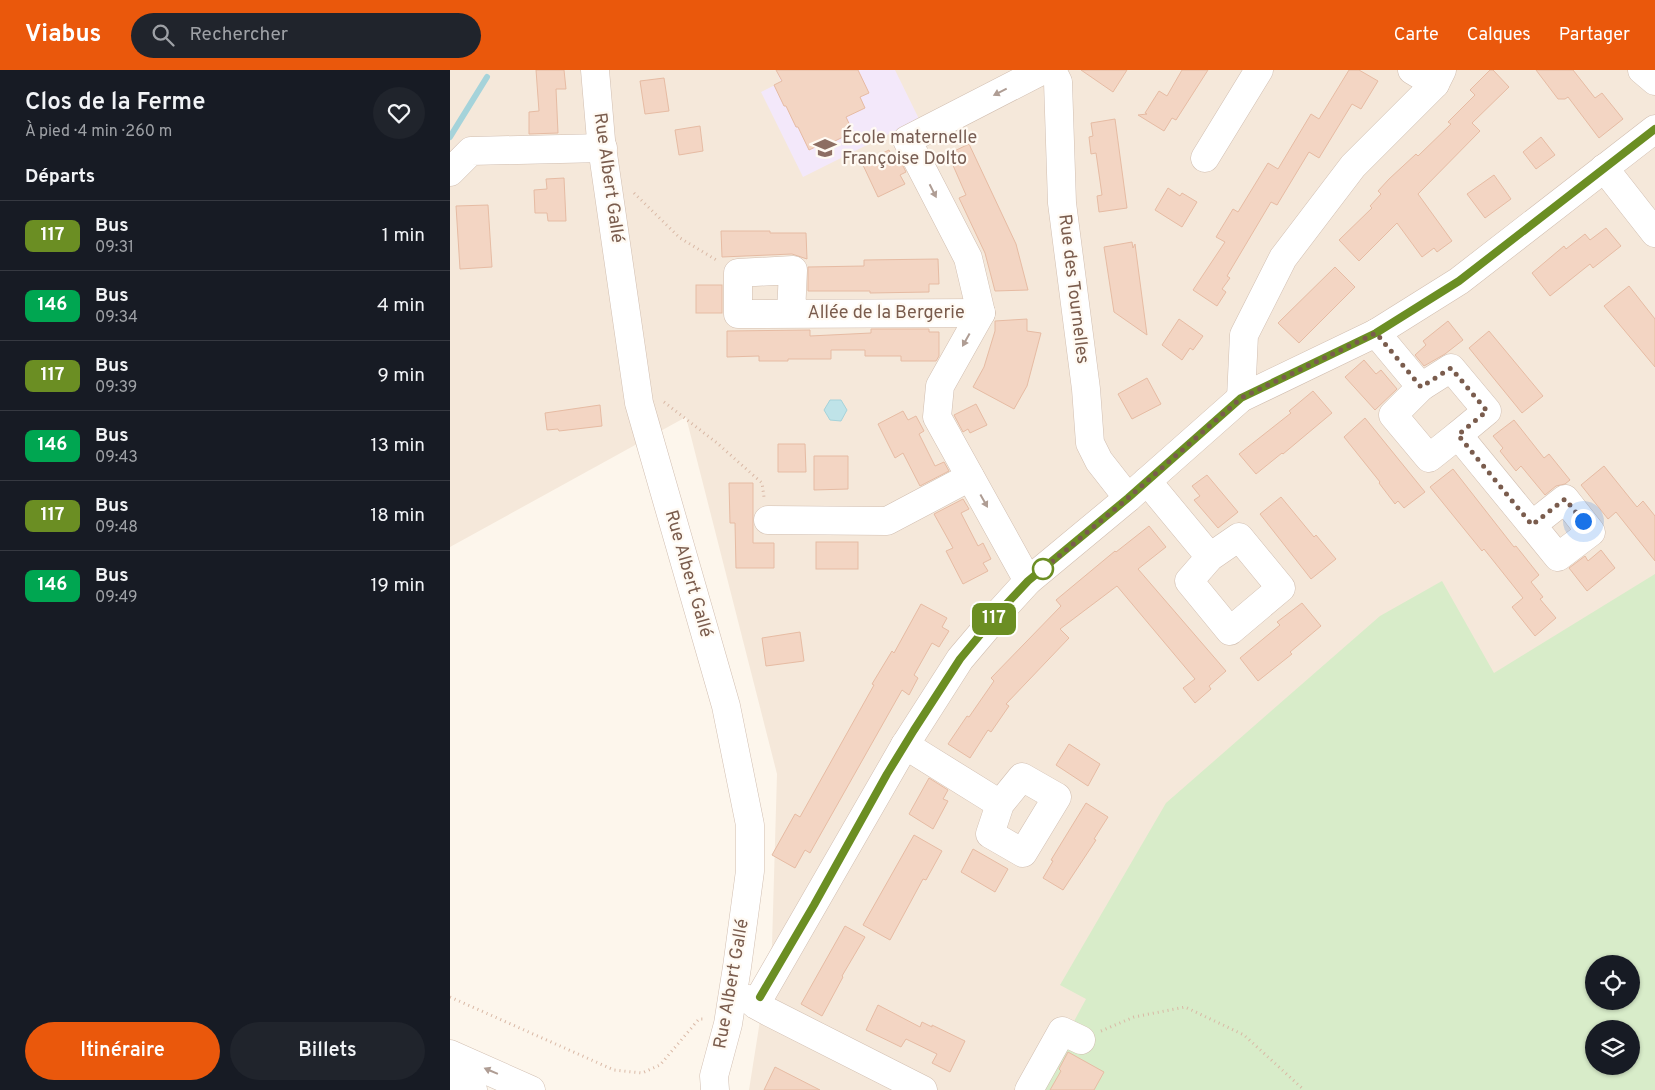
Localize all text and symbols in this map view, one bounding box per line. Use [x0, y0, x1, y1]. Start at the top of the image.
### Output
search box [131, 13, 481, 58]
text: Viabus [25, 20, 101, 50]
icon: search [149, 21, 177, 49]
text: Rechercher [189, 23, 288, 47]
text: Carte [1394, 24, 1439, 47]
text: Calques [1467, 24, 1531, 47]
text: Partager [1559, 24, 1630, 47]
button: heart [373, 87, 425, 139]
text: Clos de la Ferme [25, 88, 206, 118]
one-way arrow [993, 88, 1007, 96]
street label: Rue Albert Gallé [587, 111, 629, 245]
text: À pied · 4 min · 260 m [25, 122, 172, 142]
place label: École maternelle Françoise Dolto [842, 125, 977, 171]
school or university icon: École maternelle Françoise Dolto [812, 135, 838, 161]
text: Départs [25, 165, 95, 189]
one-way arrow [929, 184, 937, 199]
street label: Rue des Tournelles [1052, 213, 1094, 365]
text: Bus [95, 214, 129, 238]
text: 117 [40, 224, 65, 247]
text: 1 min [382, 224, 425, 248]
text: 09:31 [95, 238, 134, 258]
text: Bus [95, 284, 129, 308]
text: 146 [38, 294, 67, 317]
text: 4 min [377, 294, 425, 318]
street label: Allée de la Bergerie [807, 302, 965, 325]
text: 09:34 [95, 308, 138, 328]
one-way arrow [962, 333, 970, 347]
text: Bus [95, 354, 129, 378]
text: 117 [40, 364, 65, 387]
text: 9 min [378, 364, 425, 388]
text: 09:39 [95, 378, 137, 398]
text: Bus [95, 424, 129, 448]
text: 146 [38, 434, 67, 457]
text: 13 min [370, 434, 425, 458]
text: 09:43 [95, 448, 138, 468]
text: Bus [95, 494, 129, 518]
one-way arrow [979, 494, 988, 508]
text: 117 [40, 504, 65, 527]
text: 18 min [370, 504, 425, 528]
street label: Rue Albert Gallé [659, 508, 717, 640]
your location [1571, 509, 1596, 534]
text: 09:48 [95, 518, 138, 538]
unlabelled marker [1032, 558, 1054, 580]
text: Bus [95, 564, 129, 588]
text: 146 [38, 574, 67, 597]
text: 19 min [370, 574, 425, 598]
text: 09:49 [95, 588, 138, 608]
line badge: 117 [965, 603, 1023, 635]
text: 117 [982, 607, 1006, 630]
street label: Rue Albert Gallé [709, 917, 755, 1051]
map controls [1585, 955, 1640, 1075]
button: locate [1585, 955, 1640, 1010]
button: layers [1585, 1020, 1640, 1075]
button: Itinéraire [25, 1022, 220, 1080]
button: Billets [230, 1022, 425, 1080]
one-way arrow [484, 1067, 498, 1075]

